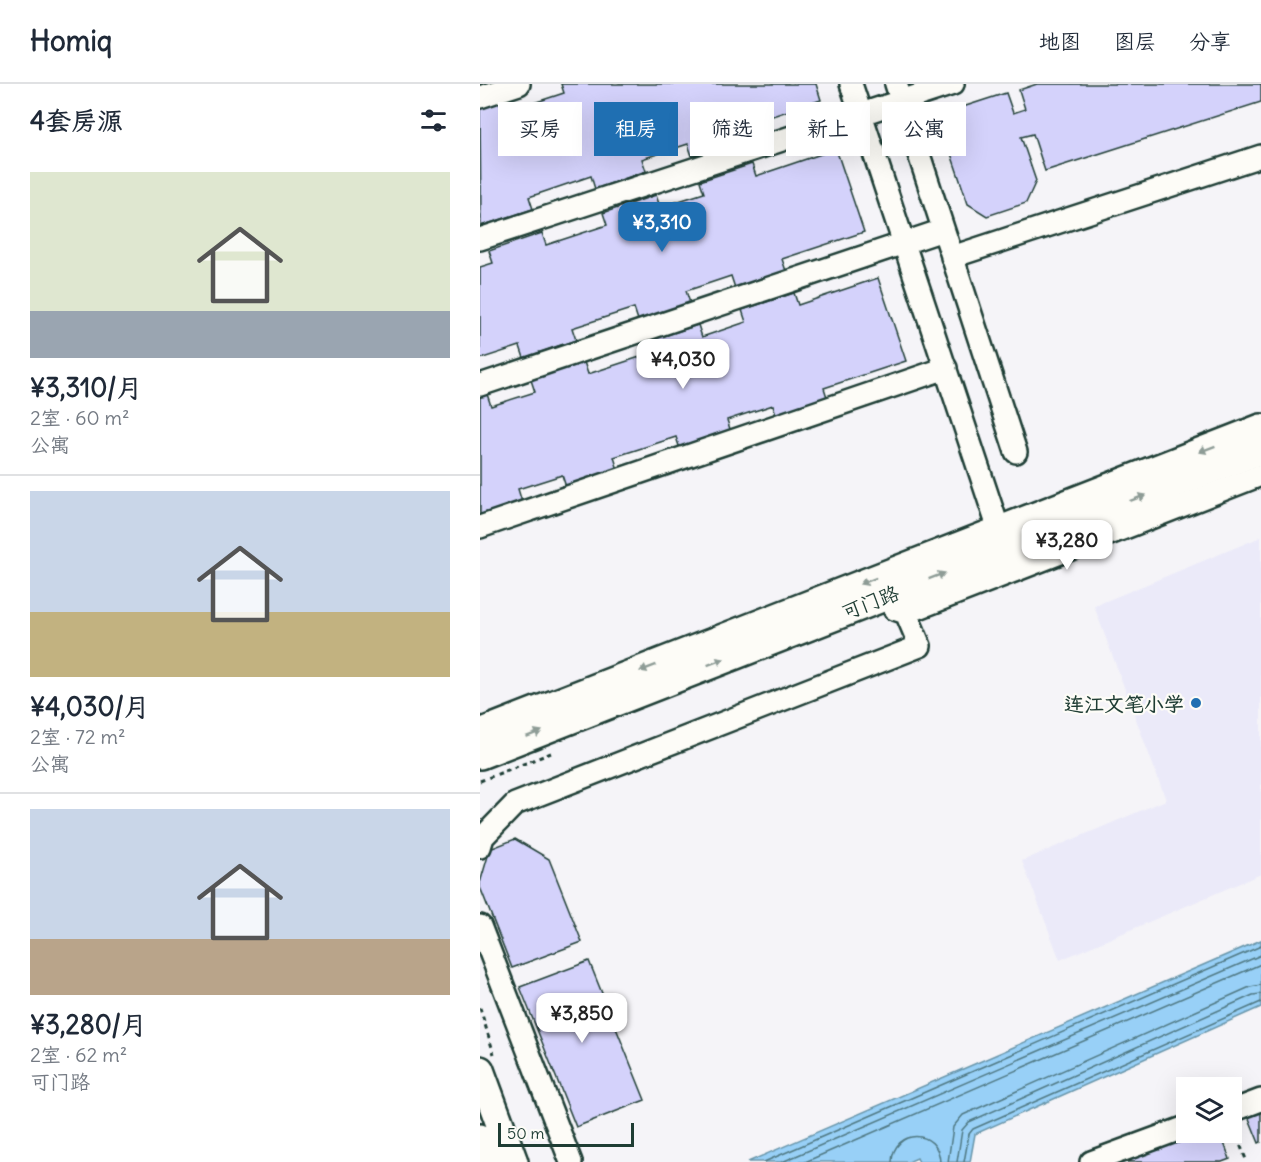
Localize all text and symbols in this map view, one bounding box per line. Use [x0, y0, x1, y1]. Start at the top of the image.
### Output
text: Homiq [30, 23, 112, 59]
text: 地图 [1039, 28, 1081, 55]
text: 图层 [1114, 28, 1156, 55]
text: 分享 [1189, 28, 1231, 55]
chip: 买房 [498, 102, 582, 156]
chip: 租房 [594, 102, 678, 156]
chip: 筛选 [690, 102, 774, 156]
chip: 新上 [786, 102, 870, 156]
chip: 公寓 [882, 102, 966, 156]
text: 4套房源 [30, 104, 123, 137]
icon: filters [417, 104, 450, 137]
pin: ¥3,310 [613, 202, 711, 253]
text: ¥3,310 [632, 209, 692, 234]
icon: home [186, 211, 294, 319]
pin: ¥4,030 [634, 339, 732, 390]
text: ¥4,030 [650, 346, 716, 371]
text: ¥3,310/月 [30, 371, 143, 404]
text: 2室 · 60 m² [30, 405, 129, 430]
text: 公寓 [30, 432, 70, 457]
one-way arrow [1197, 444, 1215, 454]
one-way arrow [1129, 493, 1147, 502]
pin: ¥3,280 [1018, 520, 1116, 571]
text: ¥3,280 [1036, 527, 1098, 552]
icon: home [186, 530, 294, 638]
one-way arrow [928, 571, 946, 581]
one-way arrow [859, 576, 877, 586]
street label: 可门路 [838, 579, 903, 624]
one-way arrow [707, 657, 725, 667]
one-way arrow [638, 663, 656, 673]
text: ¥4,030/月 [30, 690, 150, 723]
place label: 连江文笔小学 [1064, 691, 1184, 716]
marker: 连江文笔小学 [1189, 696, 1203, 710]
text: 2室 · 72 m² [30, 724, 125, 749]
one-way arrow [526, 729, 544, 739]
text: 公寓 [30, 751, 70, 776]
icon: home [186, 848, 294, 956]
pin: ¥3,850 [533, 993, 631, 1044]
text: ¥3,850 [550, 1000, 614, 1025]
text: ¥3,280/月 [30, 1008, 147, 1041]
text: 2室 · 62 m² [30, 1042, 127, 1067]
text: 可门路 [30, 1069, 90, 1094]
map controls [1176, 1077, 1242, 1143]
button: layers [1176, 1077, 1242, 1143]
scale bar [498, 1120, 634, 1148]
text: 50 m [507, 1123, 545, 1143]

